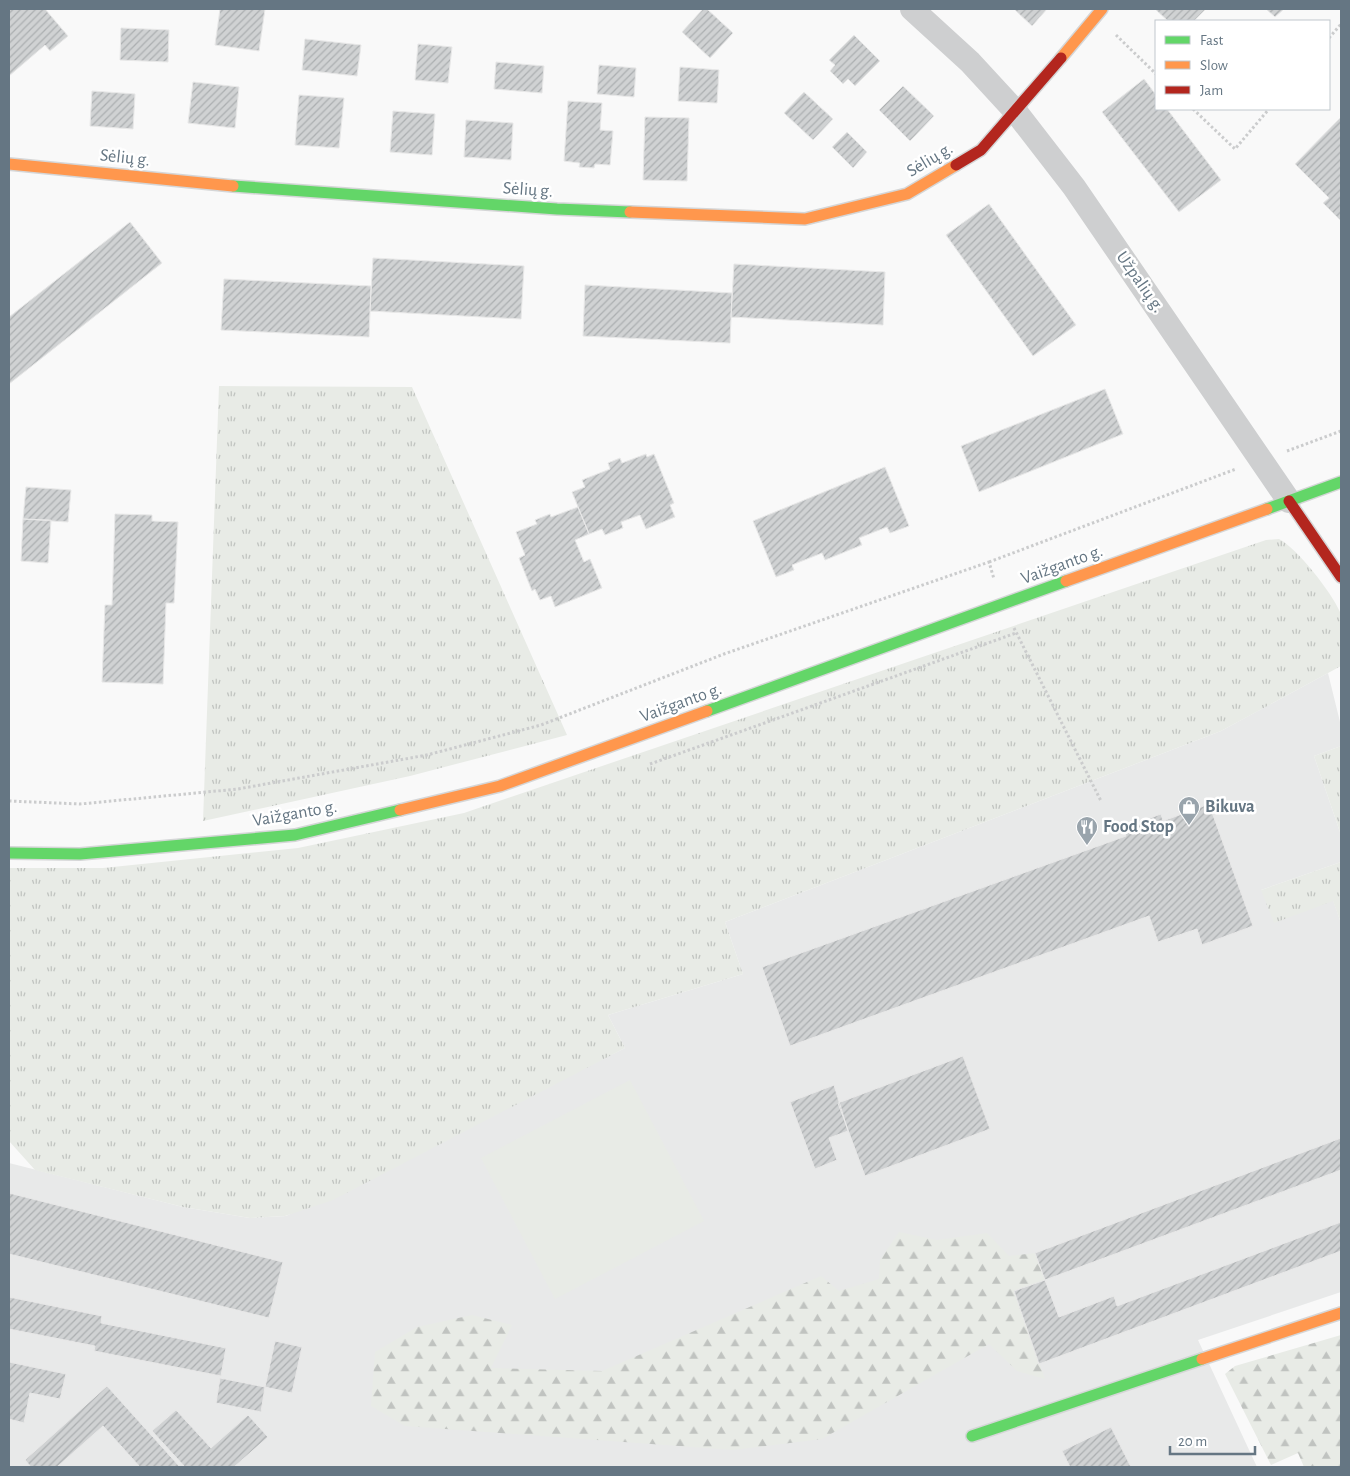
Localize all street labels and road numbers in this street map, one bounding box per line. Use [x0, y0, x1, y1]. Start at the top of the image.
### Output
street label: Sėlių g. [904, 139, 956, 181]
street label: Sėlių g. [99, 146, 151, 170]
street label: Sėlių g. [502, 179, 554, 201]
street label: Užpalių g. [1113, 248, 1167, 316]
street label: Vaižganto g. [1019, 542, 1105, 588]
street label: Vaižganto g. [638, 680, 724, 726]
street label: Vaižganto g. [251, 798, 339, 830]

